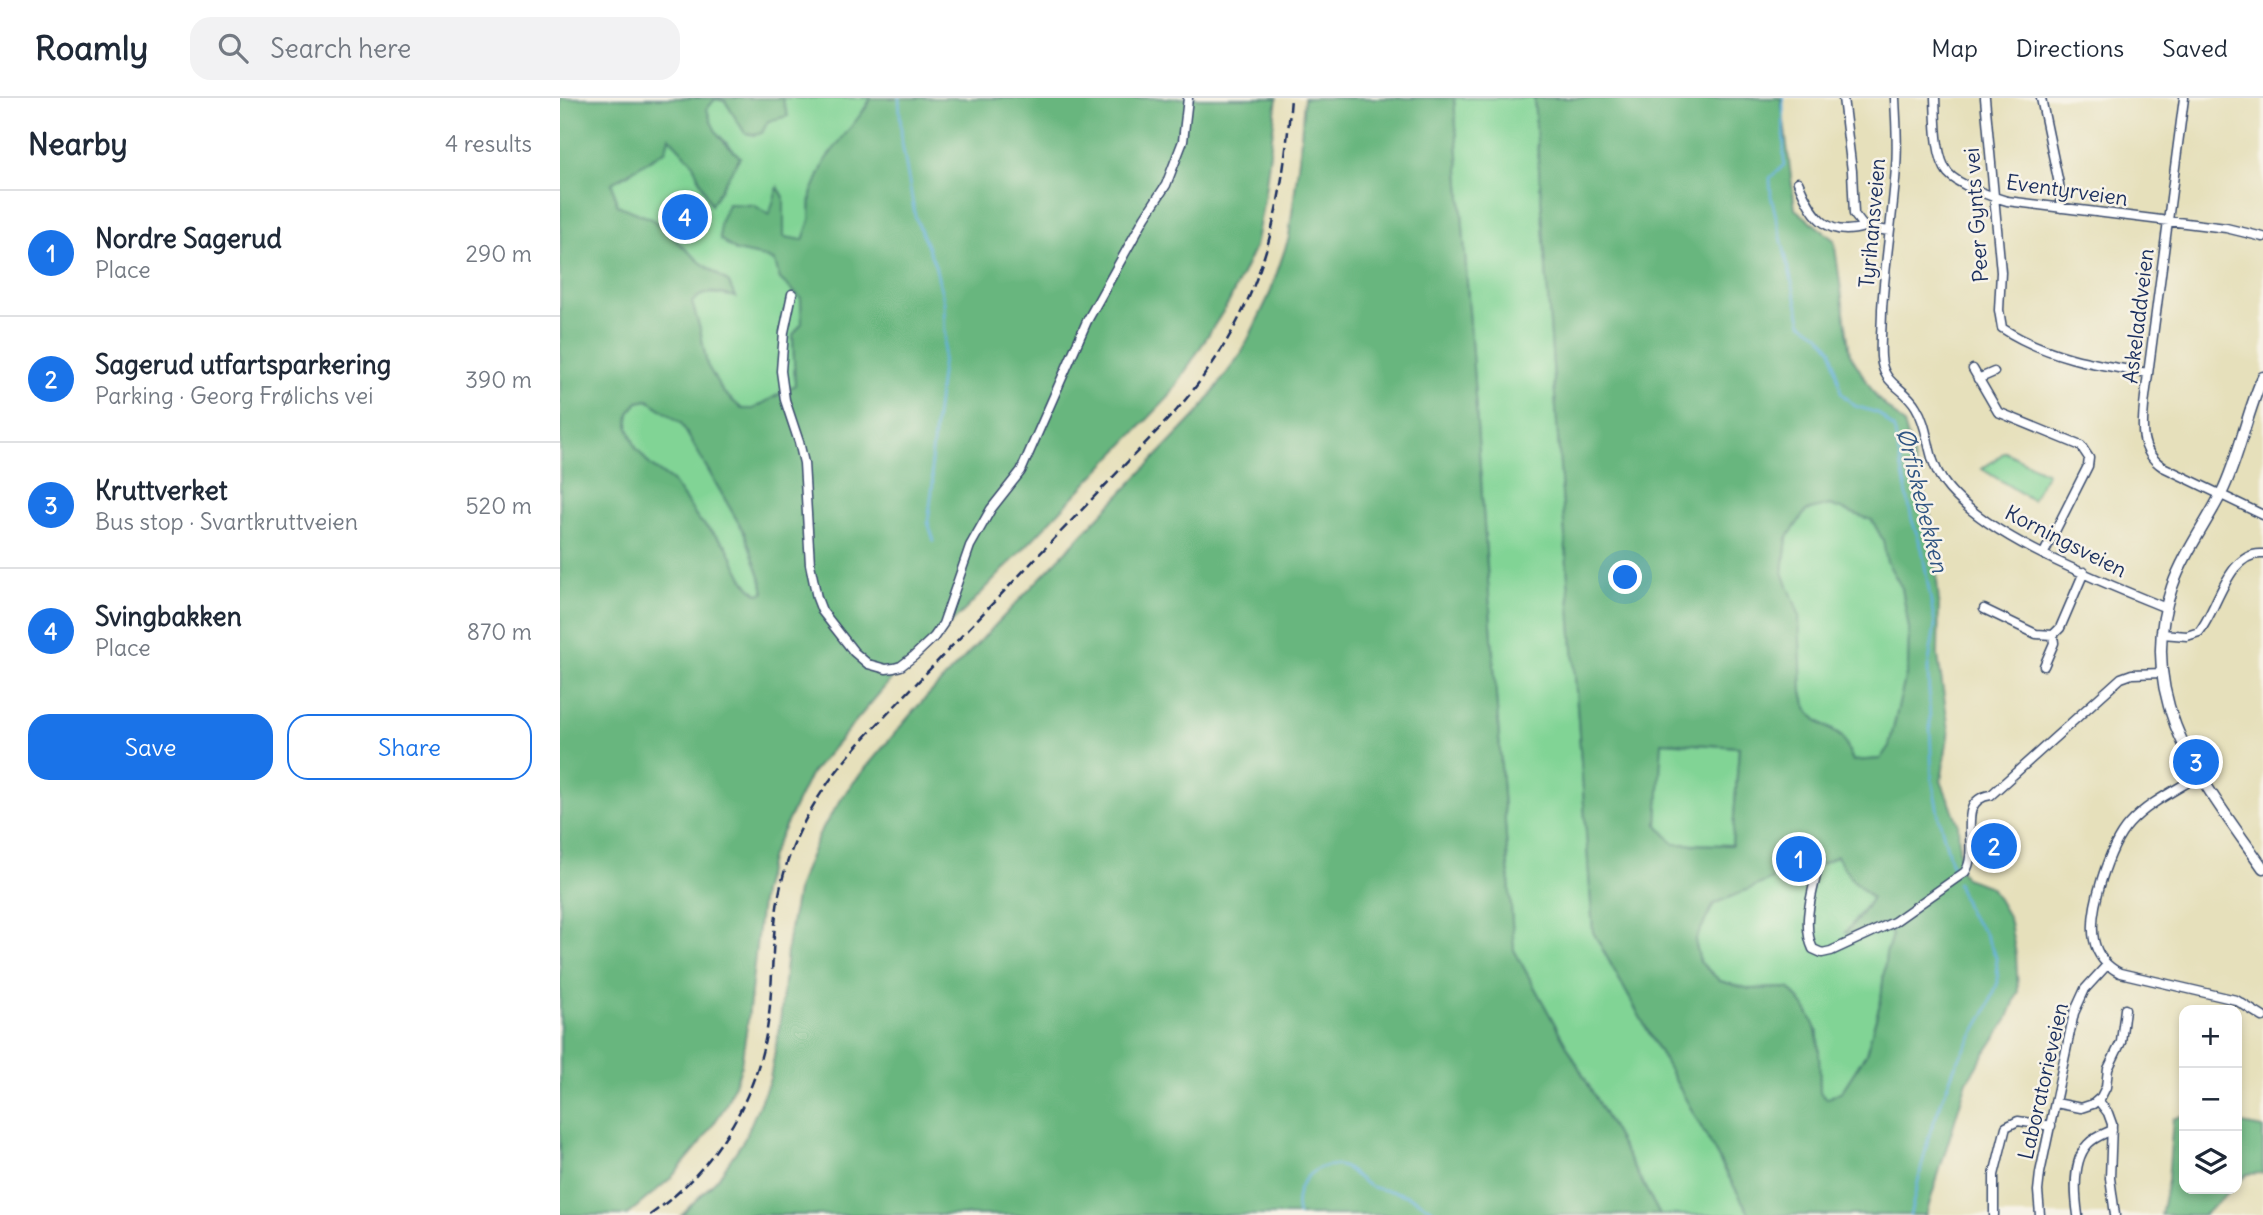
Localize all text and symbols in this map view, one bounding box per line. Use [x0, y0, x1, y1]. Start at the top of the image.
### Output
search box [190, 17, 680, 80]
text: Roamly [35, 27, 148, 69]
icon: search [214, 29, 252, 67]
text: Search here [270, 32, 411, 65]
text: Map [1931, 33, 1978, 63]
text: Directions [2016, 33, 2124, 63]
text: Saved [2162, 33, 2228, 63]
text: Nearby [28, 125, 128, 163]
text: 4 results [445, 129, 532, 158]
street label: Peer Gynts vei [1958, 147, 1994, 283]
street label: Tyrihansveien [1853, 157, 1891, 289]
street label: Eventyrveien [2004, 168, 2130, 212]
pin: 4 [662, 191, 708, 243]
text: Nordre Sagerud [95, 222, 282, 255]
text: 1 [46, 239, 56, 268]
text: 290 m [465, 239, 532, 268]
street label: Askeladdveien [2116, 247, 2160, 385]
text: Place [95, 255, 151, 284]
text: Sagerud utfartsparkering [95, 348, 391, 381]
text: 2 [45, 365, 57, 394]
text: 390 m [465, 365, 532, 394]
text: Parking · Georg Frølichs vei [95, 381, 373, 410]
water label: Ørfiskebekken [1891, 425, 1955, 576]
text: Kruttverket [95, 474, 227, 507]
text: 3 [44, 491, 58, 520]
text: 520 m [465, 491, 532, 520]
street label: Korningsveien [2001, 499, 2131, 583]
text: Bus stop · Svartkruttveien [95, 507, 358, 536]
your location [1608, 560, 1642, 594]
text: Svingbakken [95, 600, 242, 633]
text: 4 [44, 617, 58, 646]
text: 870 m [467, 617, 532, 646]
text: Place [95, 633, 151, 662]
button: Save [28, 714, 273, 780]
button: Share [287, 714, 532, 780]
pin: 3 [2173, 736, 2219, 788]
pin: 2 [1971, 820, 2017, 872]
pin: 1 [1776, 833, 1822, 885]
street label: Laboratorieveien [2012, 1000, 2074, 1162]
map controls [2179, 1005, 2242, 1194]
button: + [2179, 1005, 2242, 1068]
button: − [2179, 1068, 2242, 1131]
button: layers [2179, 1131, 2242, 1194]

